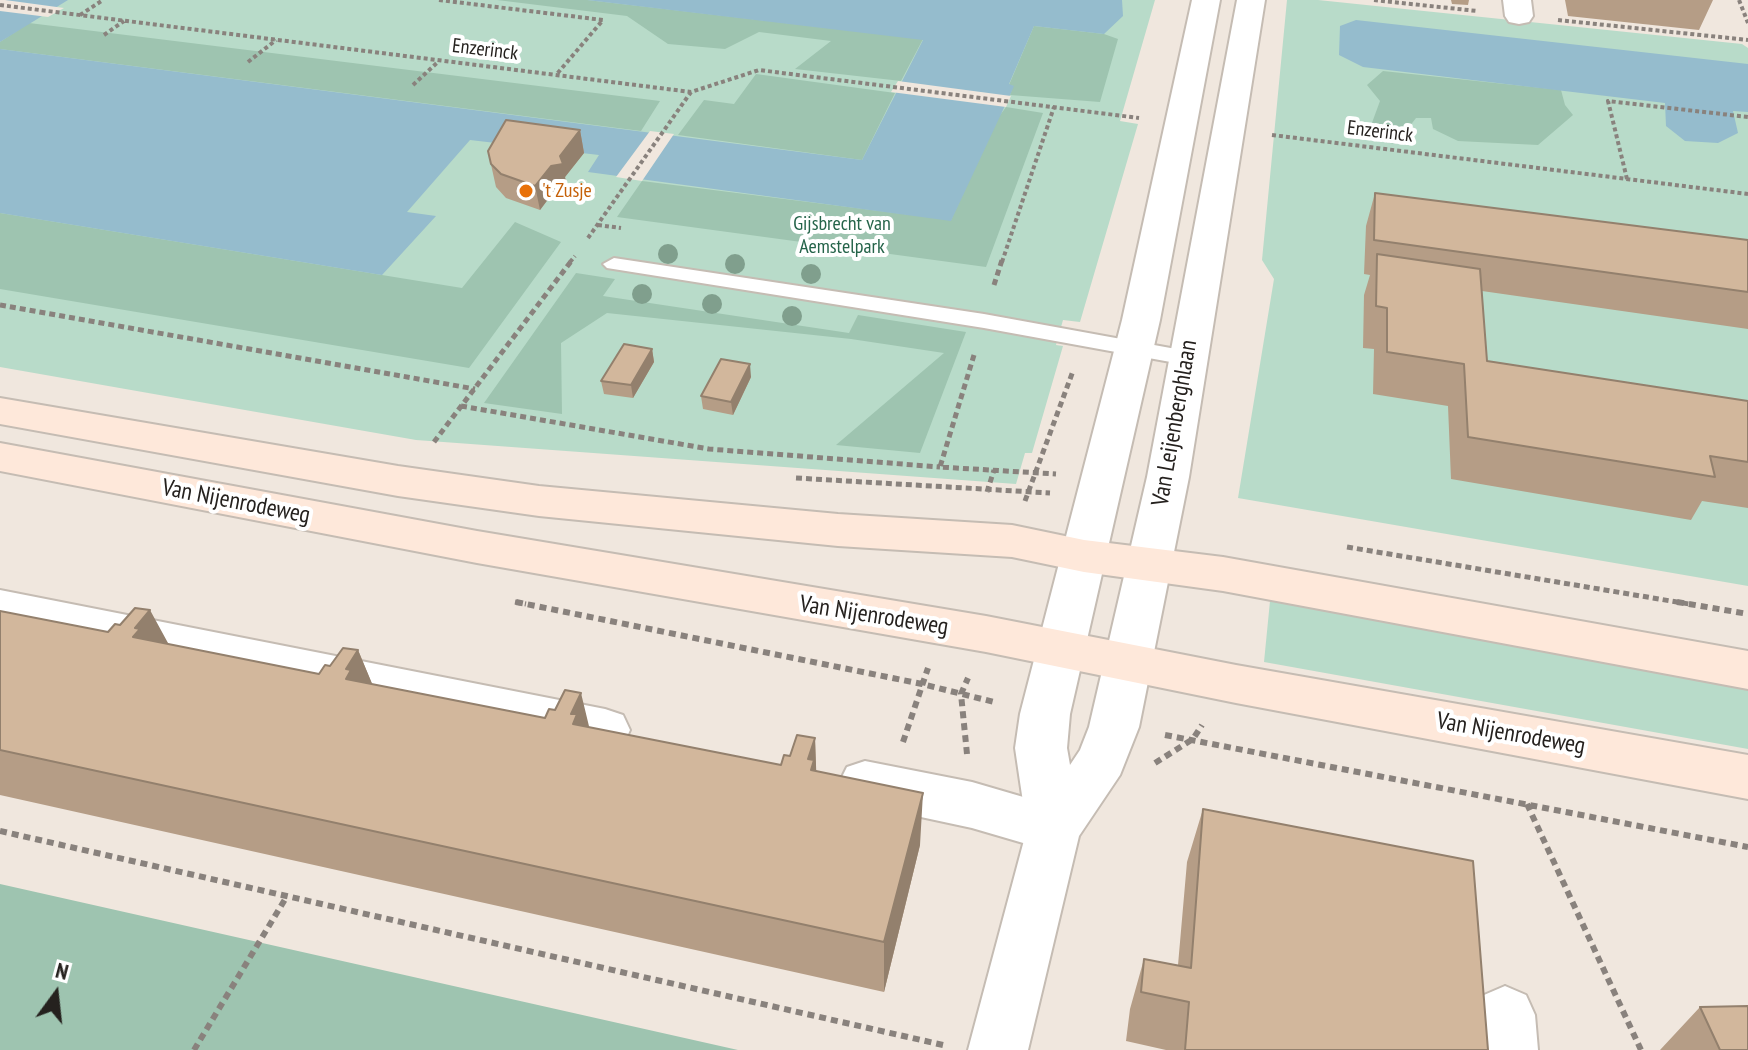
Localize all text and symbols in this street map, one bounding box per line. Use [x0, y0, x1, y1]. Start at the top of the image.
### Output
street label: Enzerinck [451, 34, 519, 66]
street label: Enzerinck [1346, 116, 1414, 148]
place label: 't Zusje [542, 179, 592, 203]
marker: 't Zusje [517, 182, 535, 200]
park label: Gijsbrecht van Aemstelpark [793, 212, 891, 259]
street label: Van Leijenberghlaan [1146, 338, 1204, 508]
street label: Van Nijenrodeweg [160, 474, 312, 530]
street label: Van Nijenrodeweg [798, 590, 950, 642]
street label: Van Nijenrodeweg [1435, 707, 1587, 761]
north arrow [16, 954, 96, 1034]
text: N [53, 956, 72, 986]

